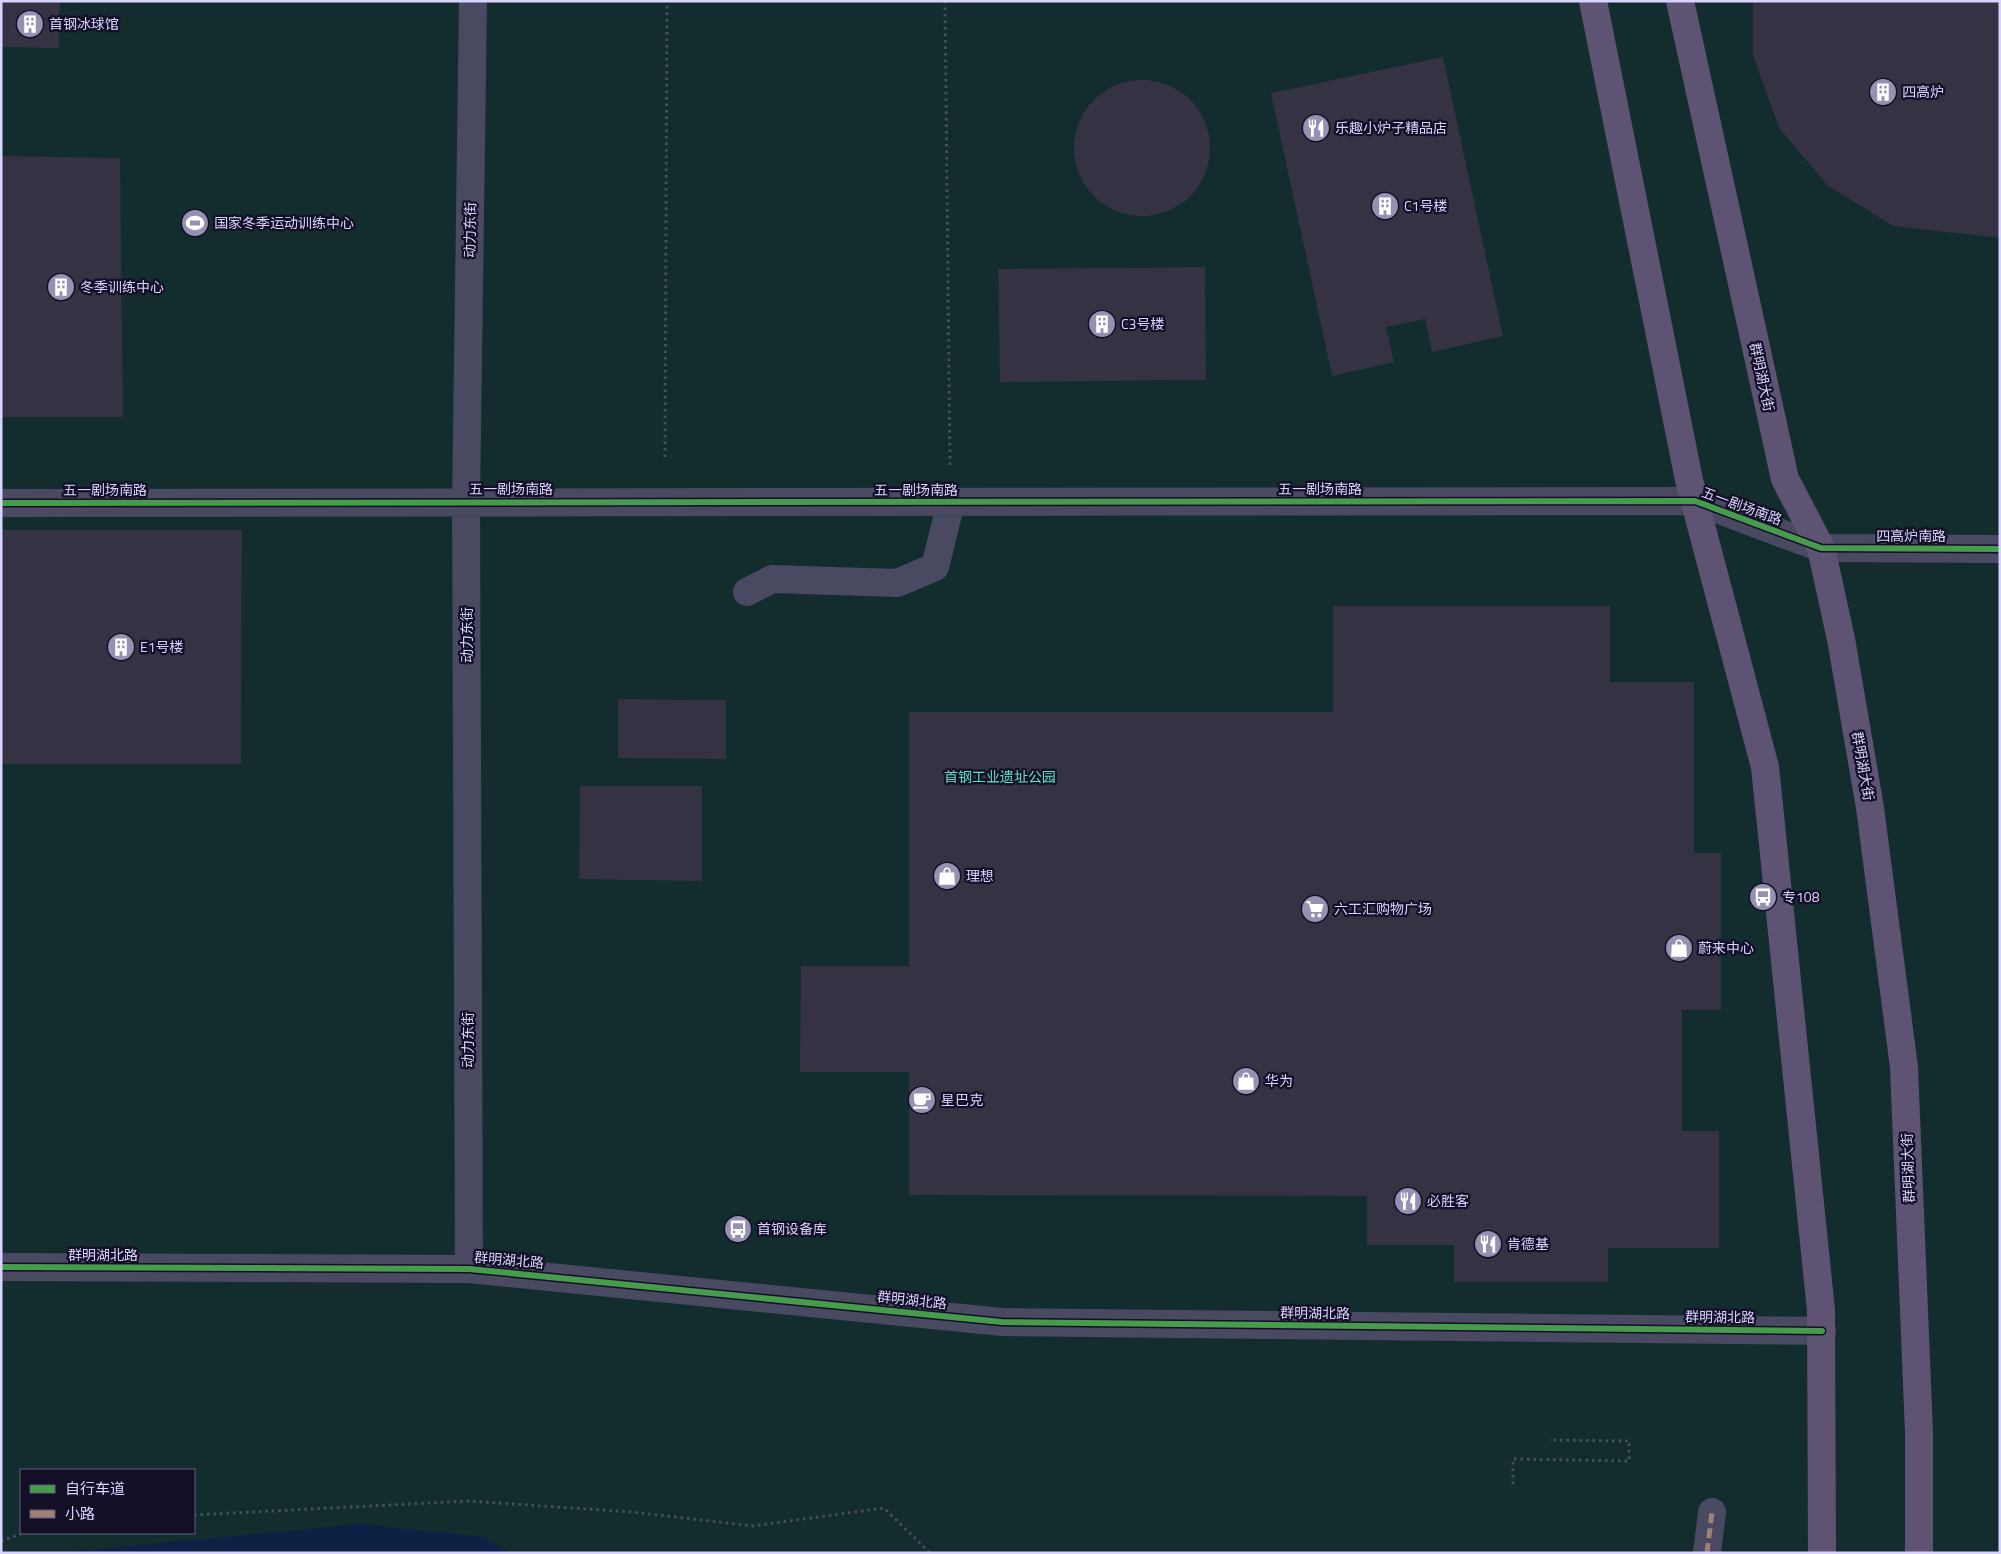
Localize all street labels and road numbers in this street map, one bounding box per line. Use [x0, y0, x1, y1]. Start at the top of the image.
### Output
street label: 动力东街 [459, 202, 480, 258]
street label: 群明湖大街 [1745, 340, 1780, 413]
street label: 五一剧场南路 [469, 478, 553, 499]
street label: 五一剧场南路 [1278, 478, 1362, 499]
street label: 五一剧场南路 [63, 479, 147, 500]
street label: 五一剧场南路 [874, 479, 958, 500]
street label: 五一剧场南路 [1699, 481, 1785, 530]
street label: 四高炉南路 [1876, 525, 1946, 546]
street label: 动力东街 [456, 607, 477, 663]
street label: 群明湖大街 [1847, 730, 1880, 802]
street label: 动力东街 [457, 1012, 478, 1068]
street label: 群明湖大街 [1896, 1133, 1919, 1203]
street label: 群明湖北路 [68, 1244, 138, 1265]
street label: 群明湖北路 [473, 1246, 545, 1273]
street label: 群明湖北路 [876, 1285, 948, 1314]
street label: 群明湖北路 [1280, 1301, 1350, 1324]
street label: 群明湖北路 [1685, 1305, 1755, 1328]

